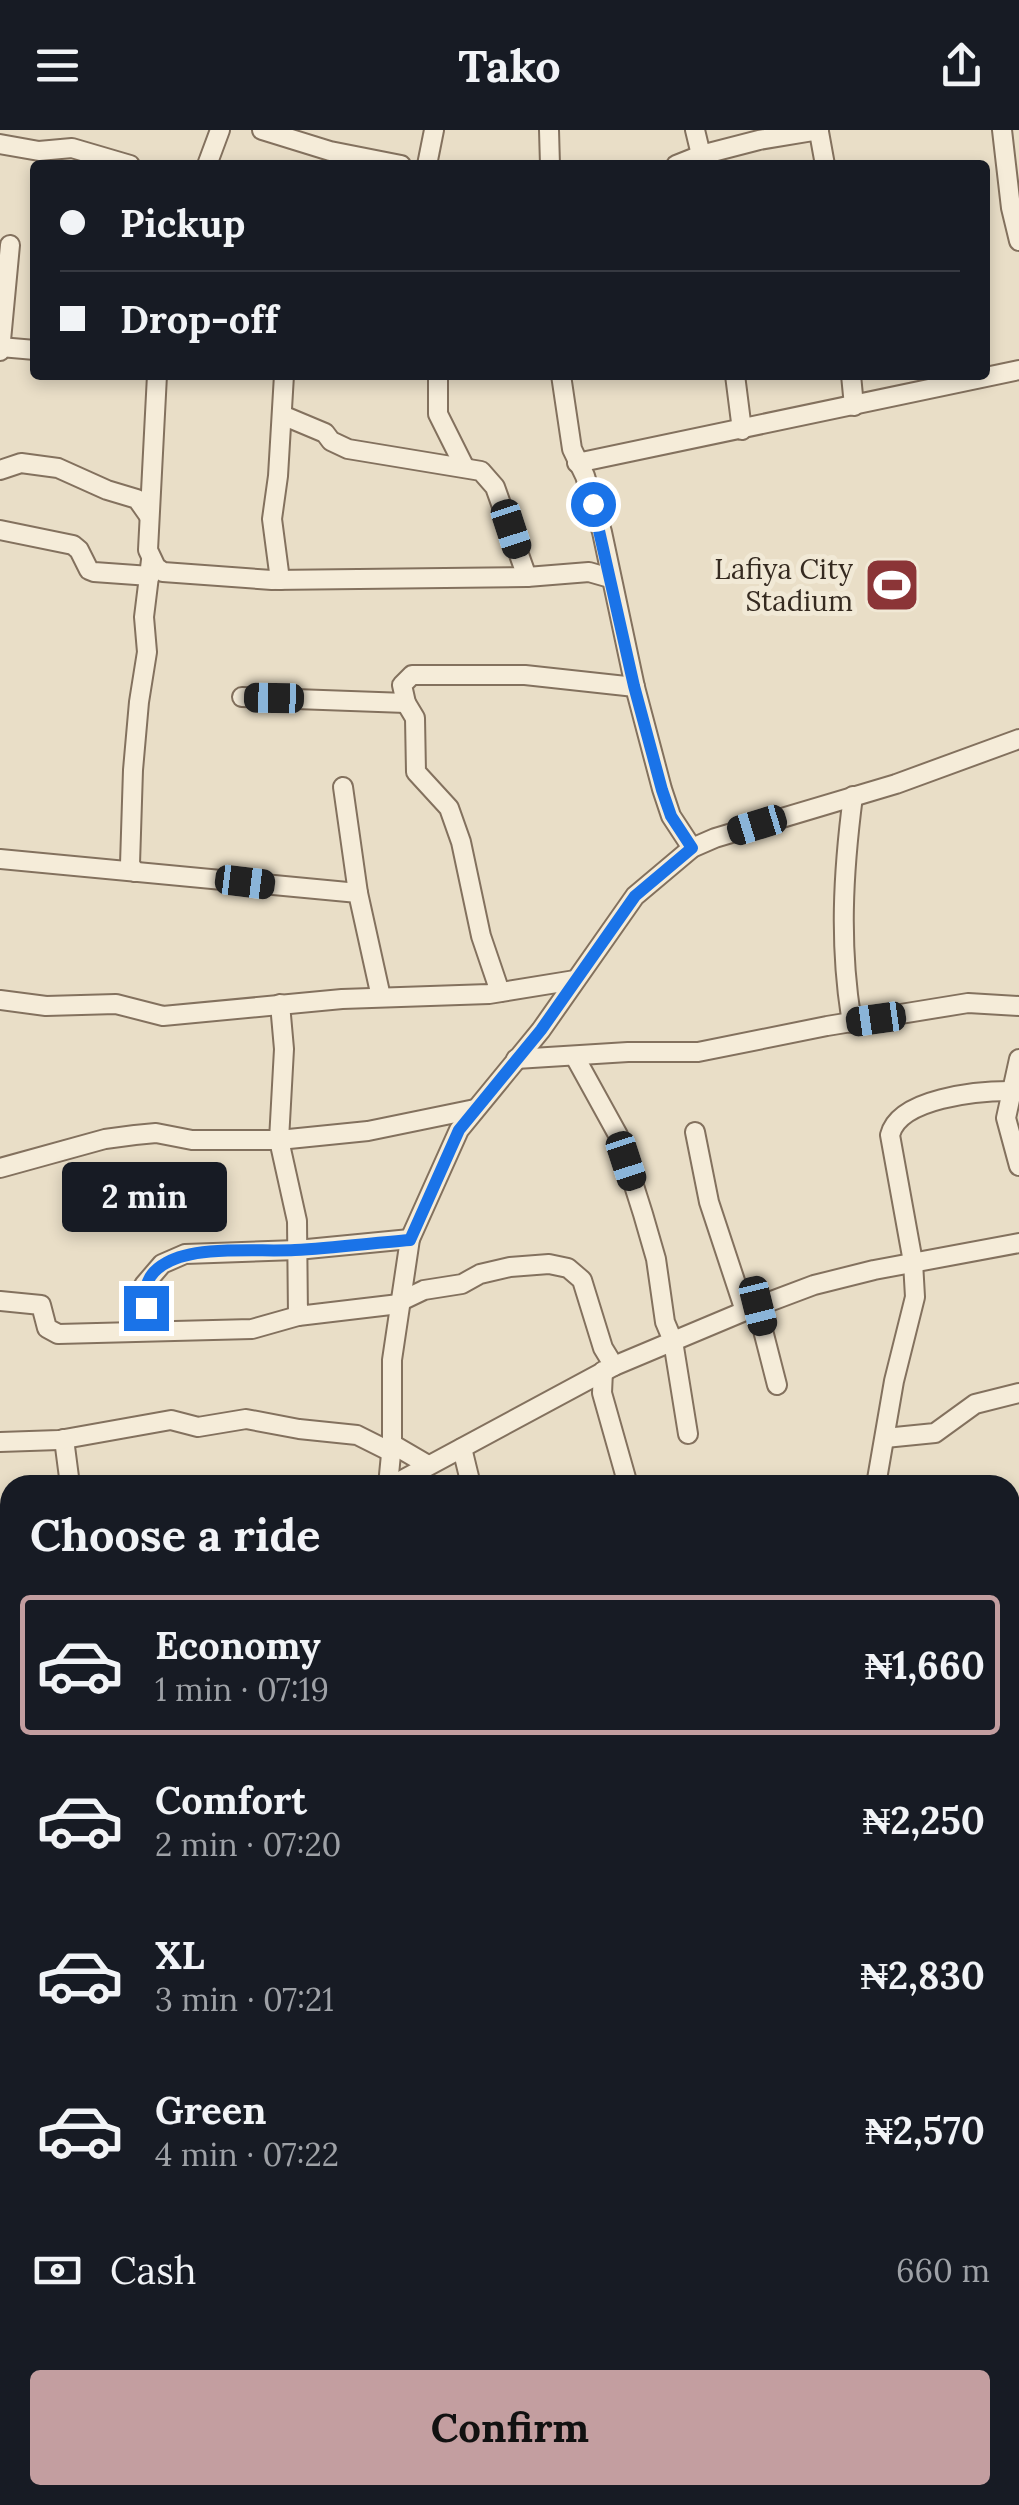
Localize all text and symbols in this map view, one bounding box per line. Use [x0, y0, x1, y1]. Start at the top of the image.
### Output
text: Tako [458, 37, 561, 94]
icon: menu [30, 38, 85, 93]
icon: share [934, 38, 989, 93]
text: Pickup [120, 199, 245, 247]
text: Drop-off [120, 295, 278, 343]
route start [571, 482, 616, 527]
car [487, 496, 535, 562]
place label: Lafiya City Stadium [714, 551, 853, 619]
sports icon: Lafiya City Stadium [862, 555, 922, 615]
car [244, 682, 304, 714]
car [724, 802, 790, 848]
car [213, 863, 277, 901]
car [844, 1000, 908, 1038]
car [602, 1128, 650, 1194]
callout: 2 min [64, 1163, 228, 1233]
text: 2 min [102, 1176, 187, 1217]
car [736, 1273, 780, 1339]
route end [124, 1286, 169, 1331]
text: Choose a ride [30, 1506, 320, 1563]
icon: car [35, 1620, 125, 1710]
text: Economy [155, 1621, 321, 1669]
text: ₦1,660 [865, 1641, 985, 1689]
text: 1 min · 07:19 [155, 1669, 329, 1710]
icon: car [35, 1775, 125, 1865]
text: Comfort [155, 1776, 307, 1824]
text: ₦2,250 [863, 1796, 985, 1844]
text: 2 min · 07:20 [155, 1824, 341, 1865]
icon: car [35, 1930, 125, 2020]
text: XL [155, 1931, 205, 1979]
text: ₦2,830 [861, 1951, 985, 1999]
text: 3 min · 07:21 [155, 1979, 334, 2020]
icon: car [35, 2085, 125, 2175]
text: Green [155, 2086, 267, 2134]
text: ₦2,570 [865, 2106, 985, 2154]
text: 4 min · 07:22 [155, 2134, 339, 2175]
icon: cash [30, 2243, 85, 2298]
text: Cash [110, 2246, 197, 2294]
text: 660 m [896, 2250, 990, 2291]
button: Confirm [30, 2370, 990, 2485]

